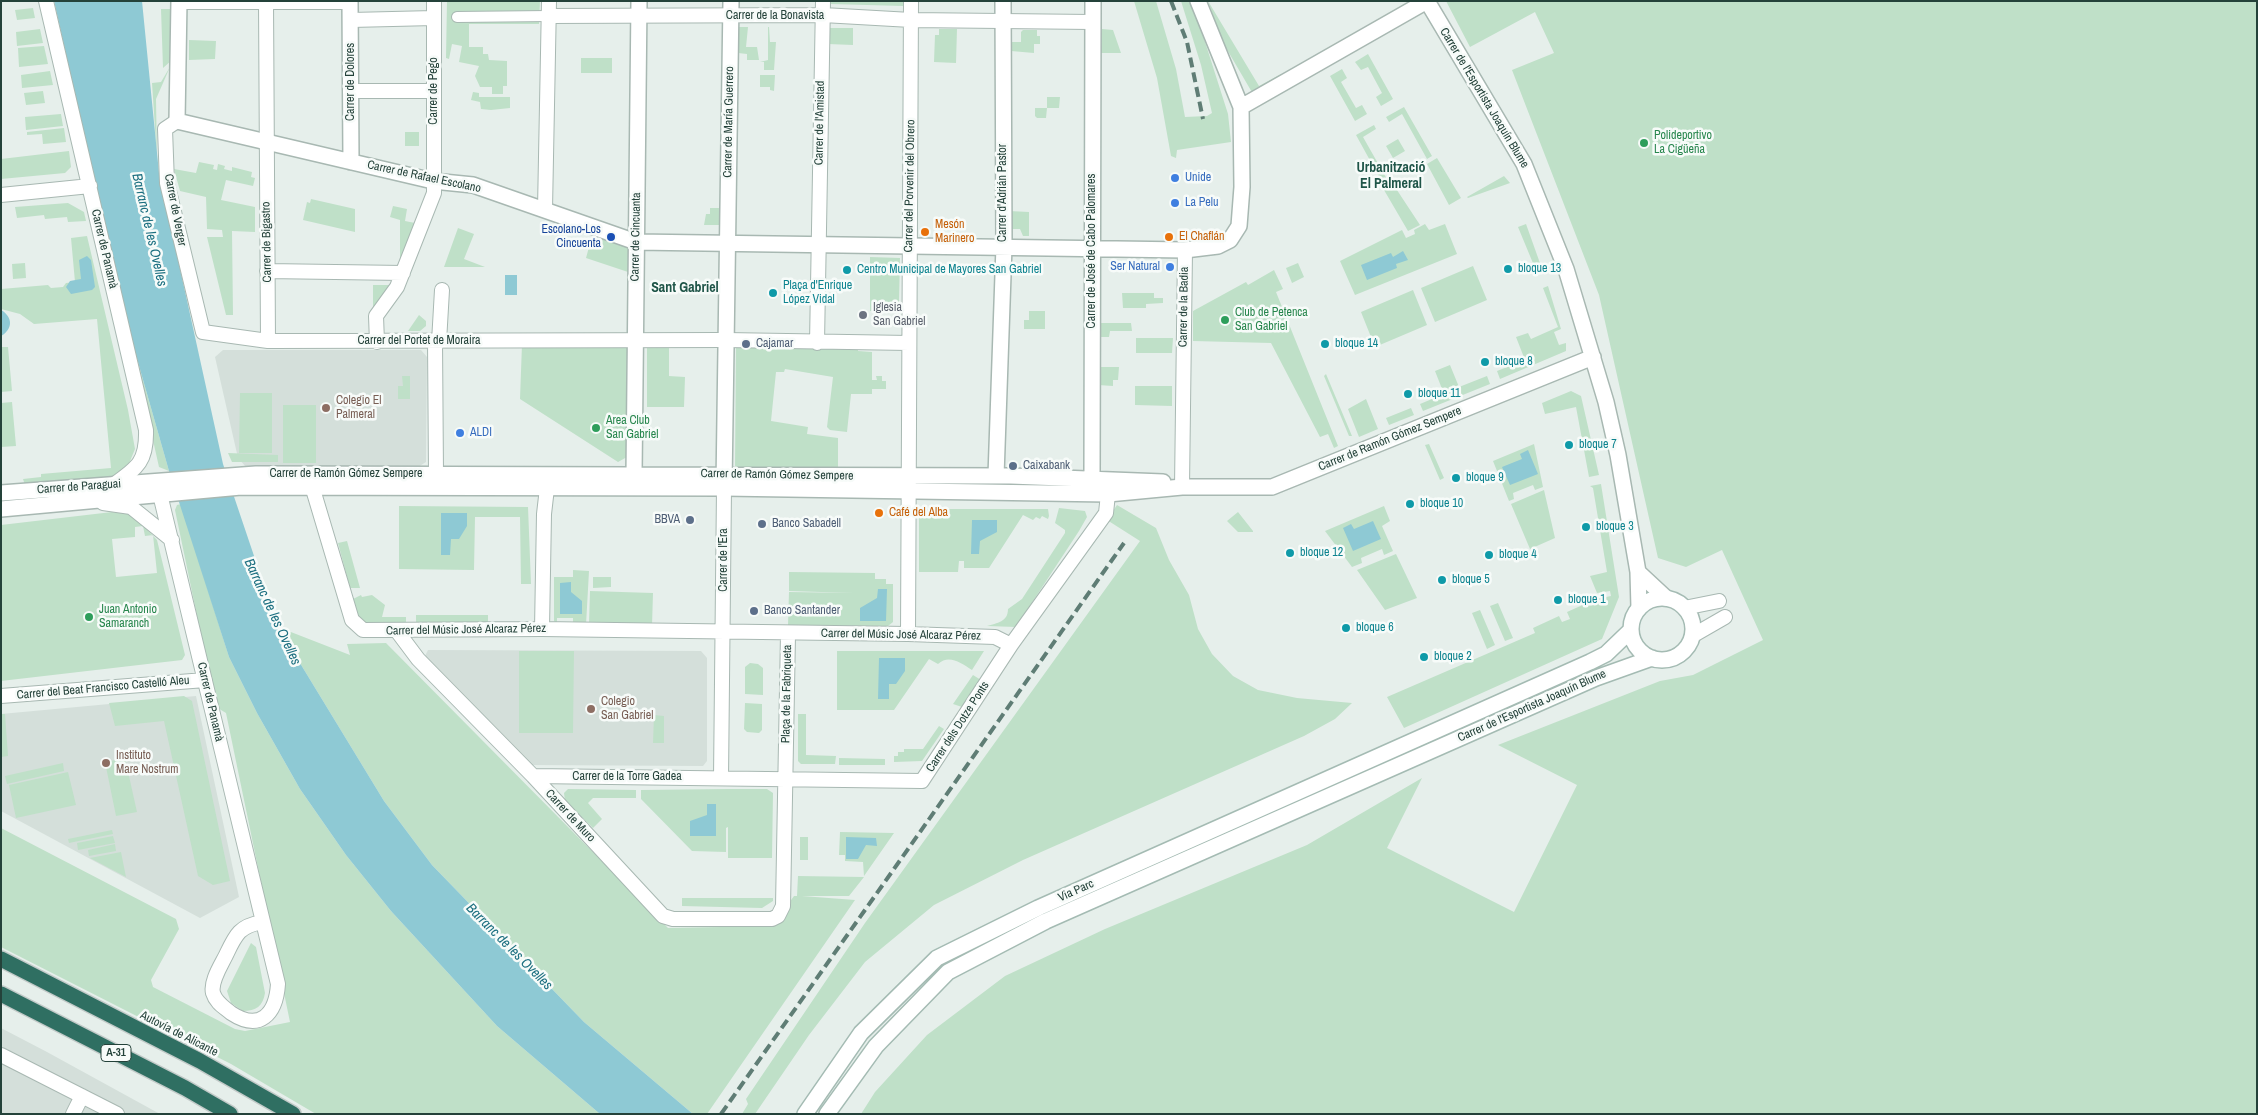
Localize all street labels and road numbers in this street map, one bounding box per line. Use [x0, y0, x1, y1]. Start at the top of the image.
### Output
street label: Carrer de la Bonavista [726, 9, 824, 23]
street label: Carrer de l'Esportista Joaquín Blume [1436, 25, 1532, 171]
street label: Carrer de Dolores [344, 43, 358, 121]
street label: Carrer de Pego [427, 57, 441, 125]
street label: Carrer de María Guerrero [721, 66, 737, 178]
street label: Carrer de l'Amistad [812, 81, 828, 165]
street label: Carrer del Porvenir del Obrero [902, 119, 918, 253]
street label: Carrer d'Adrián Pastor [996, 144, 1010, 242]
street label: Carrer de Rafael Escolano [366, 158, 482, 196]
street label: Carrer de Verger [161, 173, 189, 247]
street label: Carrer de José de Cabo Palomares [1085, 174, 1099, 328]
street label: Carrer de Cincuanta [628, 192, 644, 282]
street label: Carrer de Bigastro [259, 201, 275, 283]
street label: Carrer de Panamà [88, 208, 120, 290]
street label: Carrer de la Badia [1176, 267, 1192, 347]
street label: Carrer del Portet de Moraira [357, 334, 481, 348]
street label: Carrer de Ramón Gómez Sempere [1316, 404, 1464, 474]
street label: Carrer de Ramón Gómez Sempere [700, 466, 854, 484]
street label: Carrer de Ramón Gómez Sempere [269, 467, 423, 481]
street label: Carrer de Paraguai [36, 477, 122, 497]
street label: Carrer de l'Era [717, 528, 731, 592]
street label: Carrer del Músic José Alcaraz Pérez [386, 621, 546, 639]
street label: Carrer del Músic José Alcaraz Pérez [821, 626, 981, 644]
street label: Plaça de la Fabriqueta [779, 645, 795, 743]
street label: Carrer de Panamà [194, 661, 226, 743]
street label: Carrer de l'Esportista Joaquín Blume [1456, 667, 1608, 745]
street label: Carrer del Beat Francisco Castelló Aleu [16, 673, 190, 703]
street label: Carrer dels Dotze Ponts [923, 679, 993, 775]
street label: Carrer de la Torre Gadea [572, 770, 682, 784]
street label: Carrer de Muro [542, 787, 598, 845]
street label: Via Parc [1056, 877, 1096, 905]
street label: Autovía de Alicante [138, 1008, 220, 1060]
road number: A-31 [101, 1044, 131, 1062]

